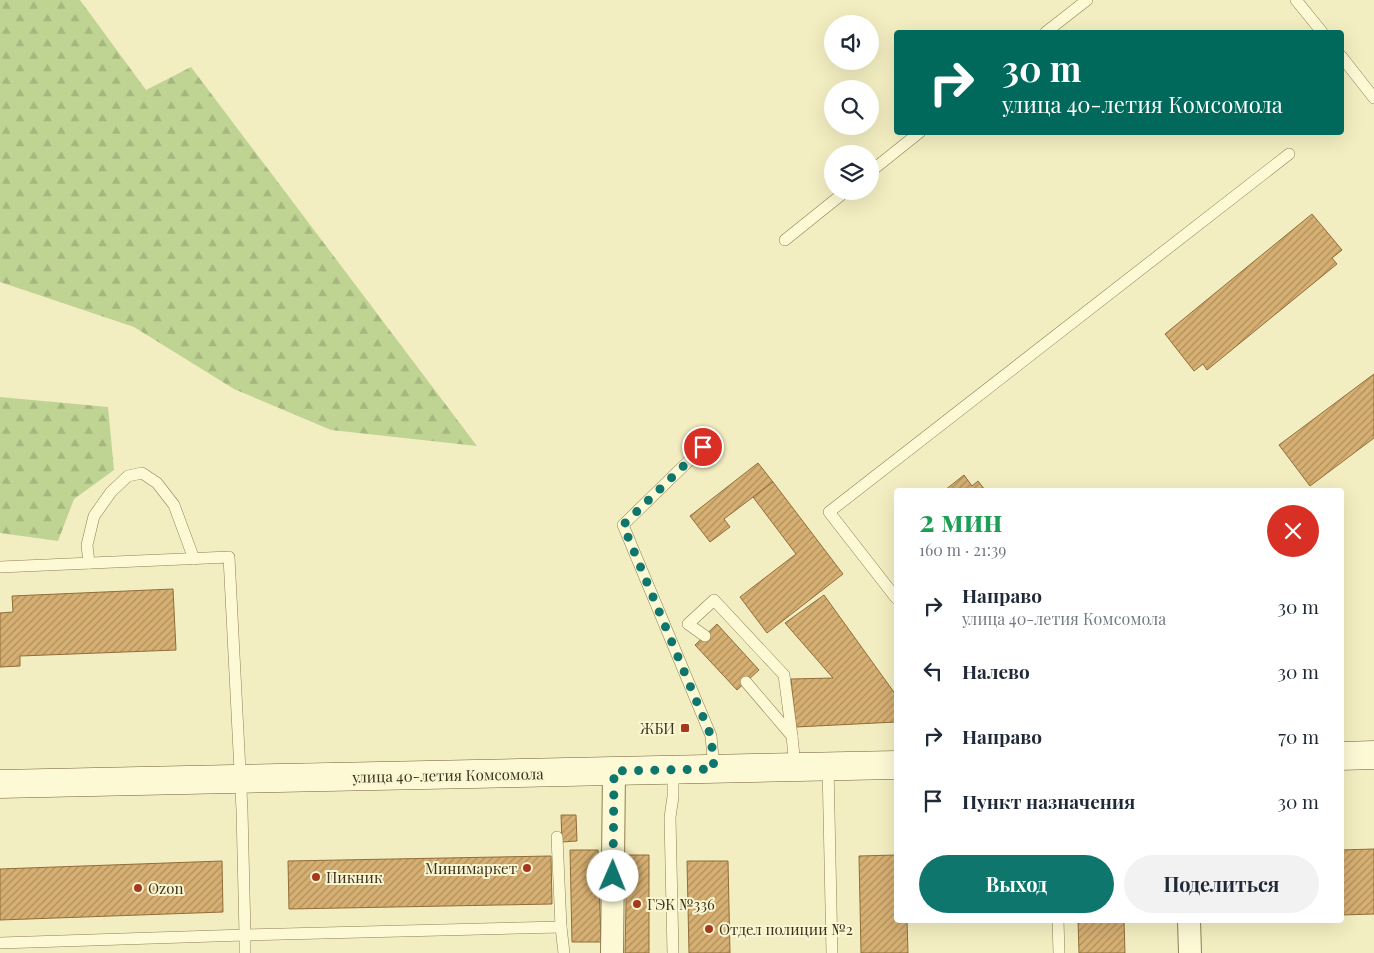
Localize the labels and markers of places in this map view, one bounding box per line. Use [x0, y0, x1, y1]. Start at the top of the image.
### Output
pin [682, 426, 724, 468]
place label: ЖБИ [640, 718, 675, 738]
marker: ЖБИ [679, 722, 691, 734]
place label: Минимаркет [425, 858, 517, 878]
marker: Минимаркет [521, 862, 533, 874]
place label: Пикник [326, 867, 383, 887]
marker: Пикник [310, 871, 322, 883]
place label: Ozon [148, 878, 183, 898]
marker: Ozon [132, 882, 144, 894]
place label: ГЭК №336 [647, 894, 715, 914]
marker: ГЭК №336 [631, 898, 643, 910]
place label: Отдел полиции №2 [719, 919, 853, 939]
marker: Отдел полиции №2 [703, 923, 715, 935]

